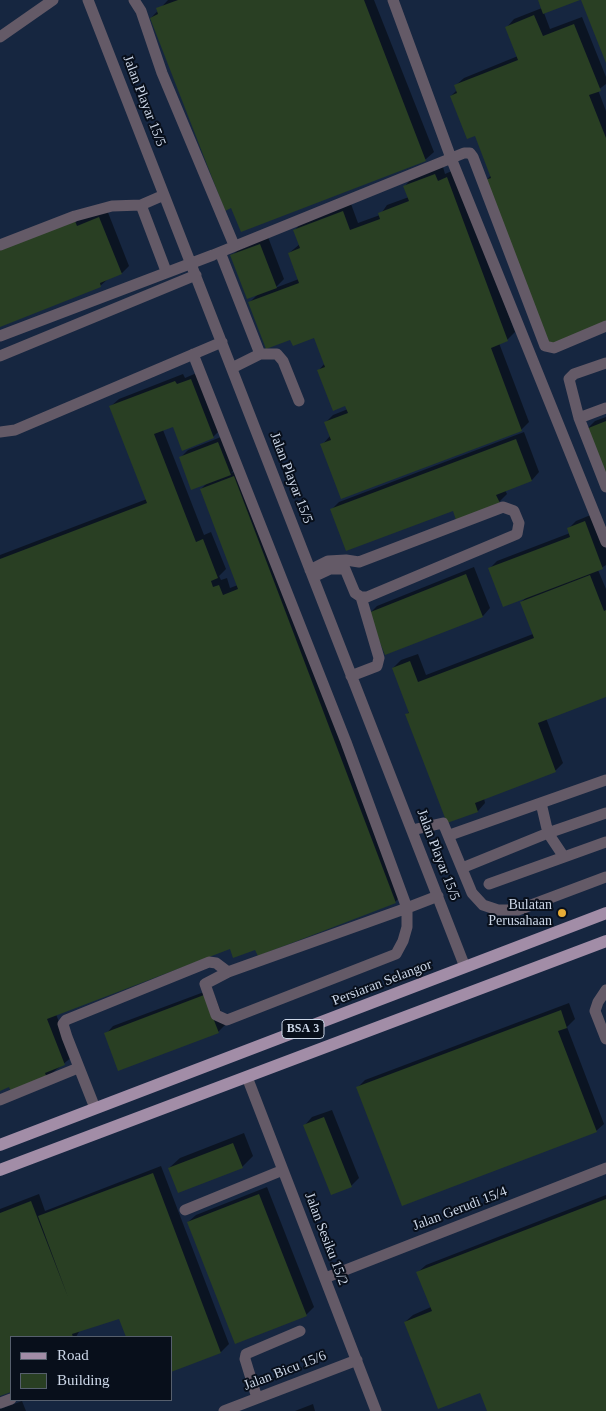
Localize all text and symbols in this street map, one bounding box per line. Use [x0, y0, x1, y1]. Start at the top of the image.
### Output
street label: Jalan Playar 15/5 [119, 53, 169, 149]
street label: Jalan Playar 15/5 [266, 430, 316, 526]
street label: Jalan Playar 15/5 [413, 807, 463, 903]
place label: Bulatan Perusahaan [488, 897, 552, 930]
marker: Bulatan Perusahaan [556, 907, 568, 919]
street label: Persiaran Selangor [330, 956, 434, 1010]
road number: BSA 3 [282, 1020, 324, 1038]
street label: Jalan Gerudi 15/4 [411, 1183, 509, 1235]
street label: Jalan Sesiku 15/2 [301, 1190, 351, 1288]
legend [10, 1336, 172, 1401]
text: Road [57, 1347, 89, 1363]
street label: Jalan Bicu 15/6 [241, 1348, 329, 1394]
text: Building [57, 1372, 110, 1388]

